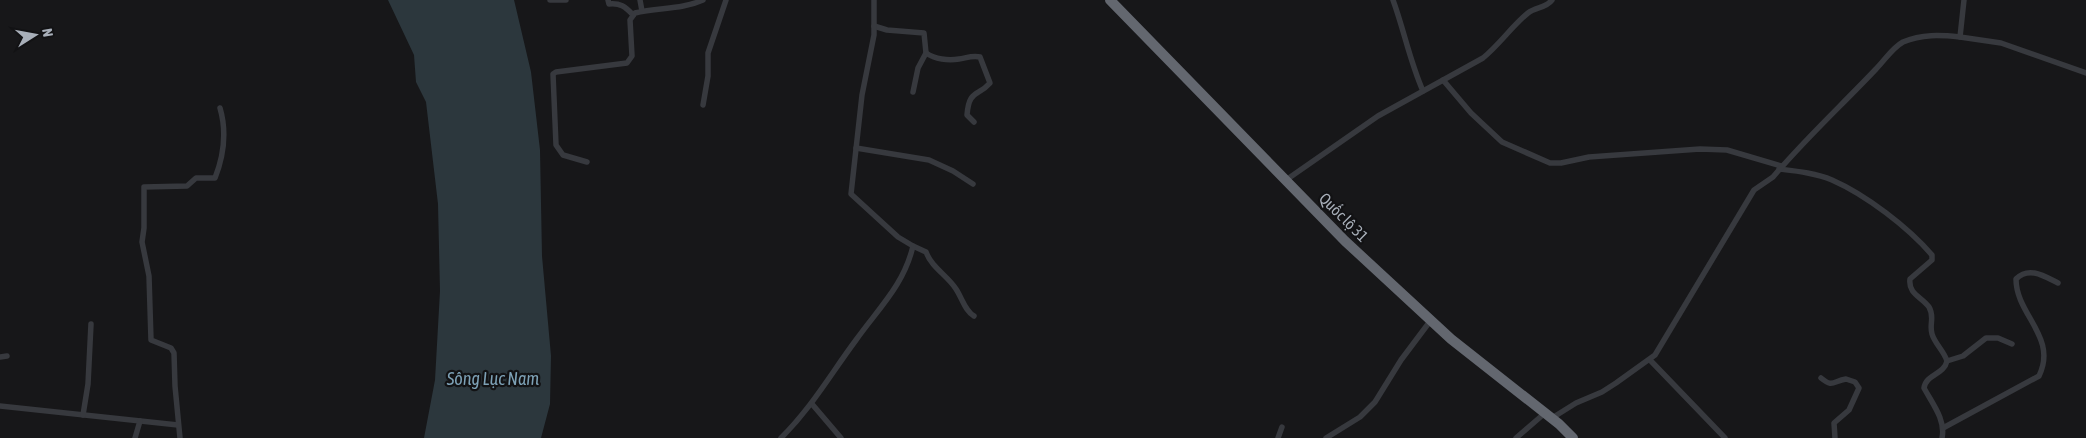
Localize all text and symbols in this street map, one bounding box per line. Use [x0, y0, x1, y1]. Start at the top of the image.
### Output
north arrow [10, 10, 60, 60]
text: N [39, 27, 56, 38]
street label: Quốc lộ 31 [1316, 188, 1373, 245]
water label: Sông Lục Nam [446, 368, 539, 389]

